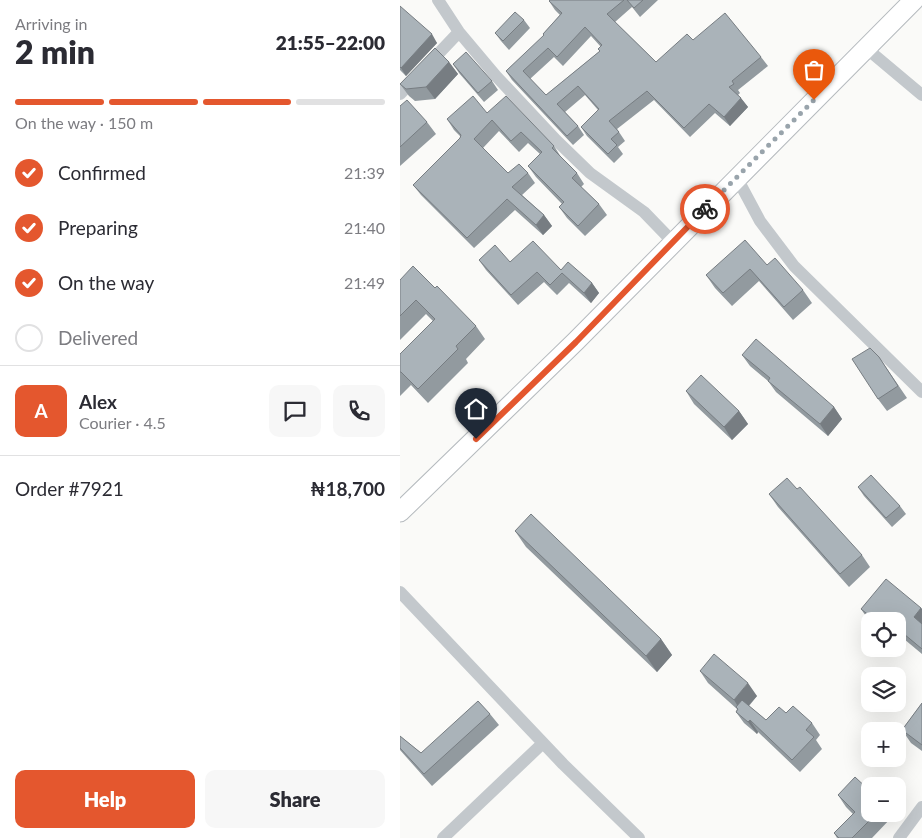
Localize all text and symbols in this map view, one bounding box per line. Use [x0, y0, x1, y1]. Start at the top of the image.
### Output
text: Arriving in [15, 14, 88, 33]
text: 21:55–22:00 [276, 31, 385, 54]
text: 2 min [15, 32, 95, 71]
pin [793, 49, 835, 100]
icon: bag [800, 56, 828, 84]
text: On the way · 150 m [15, 113, 153, 132]
icon: check [15, 159, 43, 187]
text: Confirmed [58, 161, 146, 184]
text: 21:39 [344, 163, 385, 182]
courier [680, 184, 730, 234]
icon: bike [691, 195, 719, 223]
icon: check [15, 214, 43, 242]
text: Preparing [58, 216, 138, 239]
text: 21:40 [344, 218, 385, 237]
icon: check [15, 269, 43, 297]
text: On the way [58, 271, 154, 294]
text: 21:49 [344, 273, 385, 292]
text: Delivered [58, 326, 138, 349]
button: chat [269, 385, 321, 437]
button: phone [333, 385, 385, 437]
pin [455, 388, 497, 439]
text: Alex [79, 390, 117, 413]
icon: home [462, 395, 490, 423]
text: A [34, 399, 48, 422]
text: Courier · 4.5 [79, 413, 166, 432]
text: Order #7921 [15, 477, 124, 500]
text: ₦18,700 [310, 477, 385, 500]
map controls [861, 612, 906, 822]
button: locate [861, 612, 906, 657]
button: layers [861, 667, 906, 712]
button: + [861, 722, 906, 767]
button: Help [15, 770, 195, 828]
button: Share [205, 770, 385, 828]
button: − [861, 777, 906, 822]

